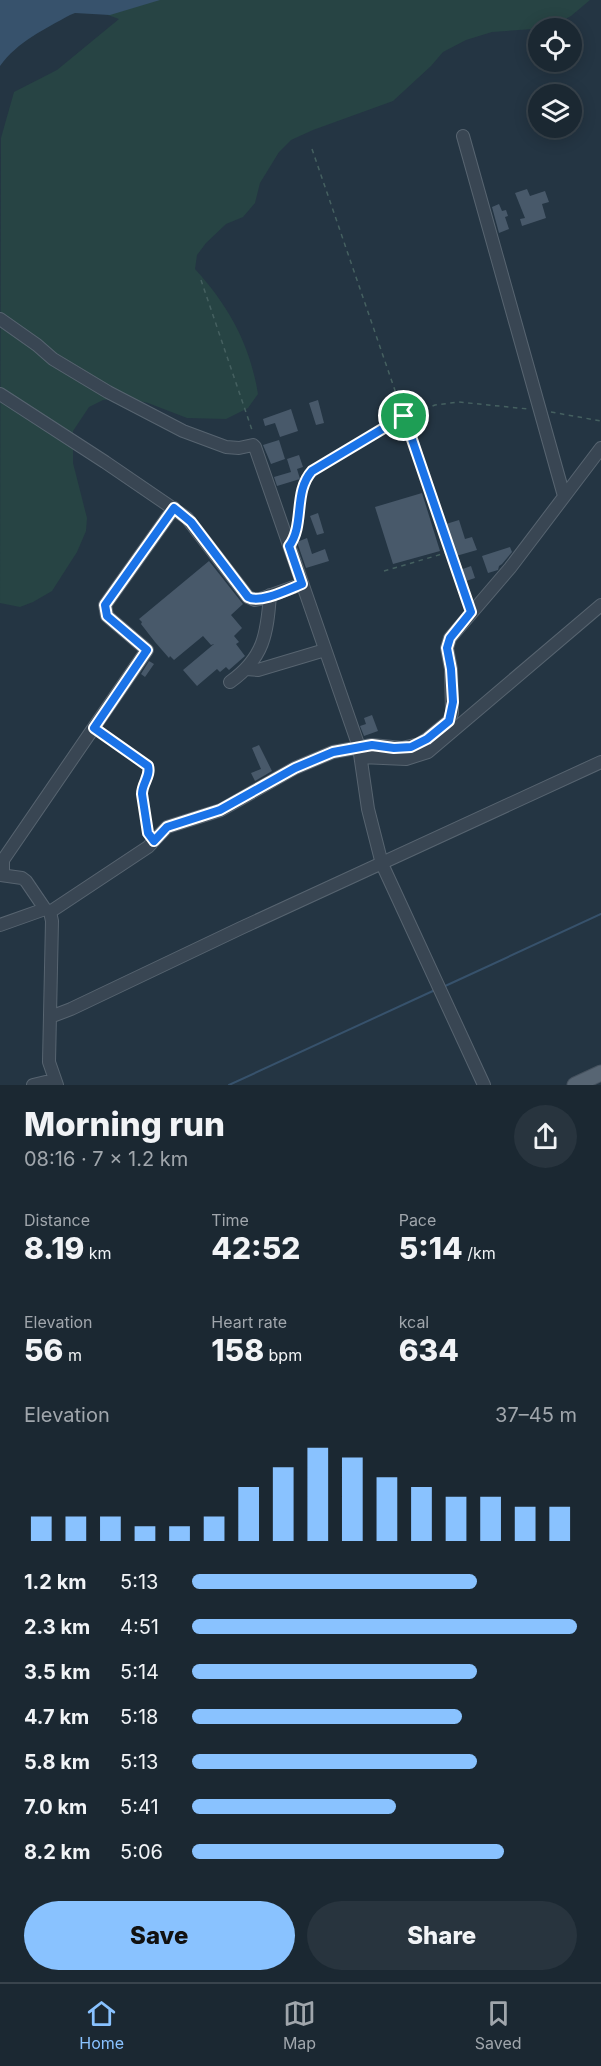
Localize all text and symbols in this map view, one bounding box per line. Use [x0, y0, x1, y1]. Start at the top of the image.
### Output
map controls [528, 18, 582, 138]
button: locate [528, 18, 582, 72]
button: layers [528, 84, 582, 138]
pin [378, 390, 429, 441]
icon: arrive [387, 399, 420, 432]
text: Morning run [24, 1104, 225, 1144]
button: share [514, 1105, 577, 1168]
text: 08:16 · 7 × 1.2 km [24, 1147, 188, 1171]
text: Distance [24, 1210, 90, 1230]
text: Time [211, 1210, 249, 1230]
text: Pace [399, 1210, 436, 1230]
text: 8.19 [24, 1230, 84, 1266]
text: 42:52 [211, 1230, 300, 1266]
text: 5:14 [399, 1230, 463, 1266]
text: km [84, 1243, 112, 1263]
text: /km [463, 1243, 496, 1263]
text: Elevation [24, 1312, 93, 1332]
text: Heart rate [211, 1312, 287, 1332]
text: kcal [399, 1312, 429, 1332]
text: 56 [24, 1332, 63, 1368]
text: 158 [211, 1332, 264, 1368]
text: 634 [399, 1332, 459, 1368]
text: m [63, 1345, 82, 1365]
text: bpm [264, 1345, 302, 1365]
text: Elevation [24, 1403, 110, 1427]
text: 37–45 m [495, 1403, 577, 1427]
text: 1.2 km [24, 1570, 87, 1594]
text: 5:13 [120, 1570, 158, 1594]
text: 2.3 km [24, 1615, 90, 1639]
text: 4:51 [120, 1615, 159, 1639]
text: 3.5 km [24, 1660, 90, 1684]
text: 5:14 [120, 1660, 159, 1684]
text: 4.7 km [24, 1705, 89, 1729]
text: 5:18 [120, 1705, 158, 1729]
text: 5.8 km [24, 1750, 90, 1774]
text: 5:13 [120, 1750, 158, 1774]
text: 7.0 km [24, 1795, 87, 1819]
text: 5:41 [120, 1795, 159, 1819]
text: 8.2 km [24, 1840, 90, 1864]
text: 5:06 [120, 1840, 163, 1864]
button: Save [24, 1901, 295, 1970]
button: Share [307, 1901, 577, 1970]
tab: Home [79, 1997, 124, 2053]
tab: Map [283, 1997, 316, 2053]
tab: Saved [475, 1997, 522, 2053]

